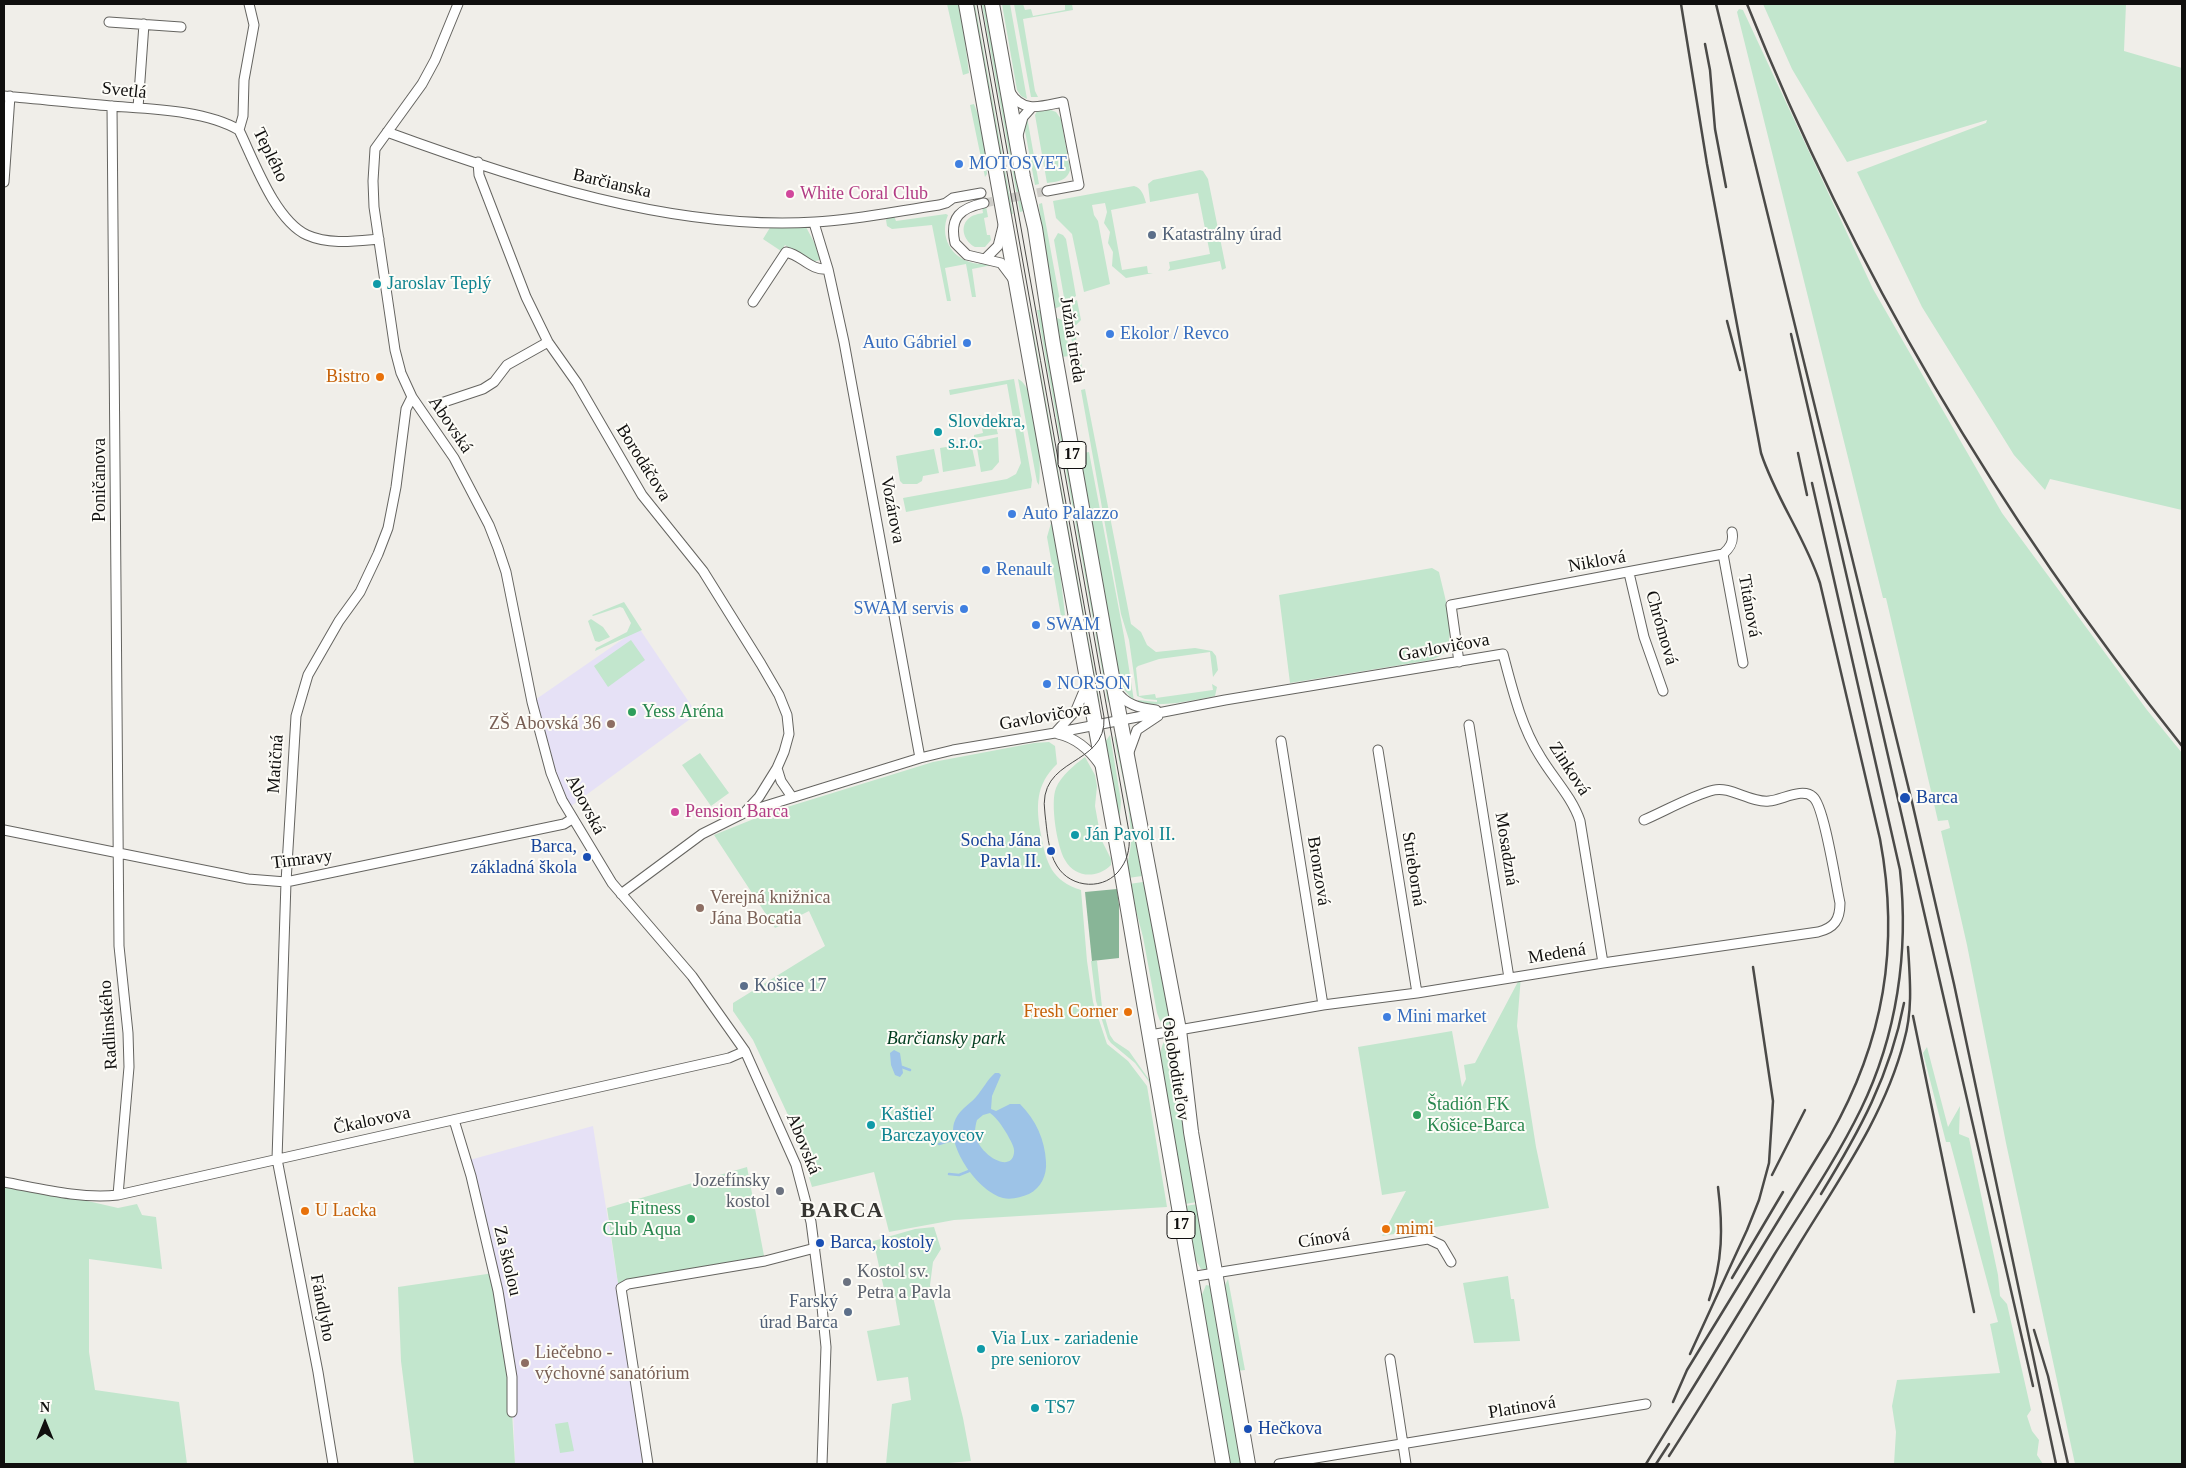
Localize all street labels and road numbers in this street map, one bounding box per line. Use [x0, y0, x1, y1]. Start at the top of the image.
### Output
street label: Svetlá [100, 78, 148, 104]
street label: Teplého [248, 124, 292, 186]
street label: Barčianska [571, 164, 653, 204]
street label: Južná trieda [1055, 296, 1089, 384]
street label: Abovská [423, 392, 477, 458]
street label: Borodáčova [611, 420, 675, 506]
street label: Poničanova [89, 438, 111, 522]
road number: 17 [1058, 442, 1086, 468]
street label: Vozárova [875, 475, 909, 545]
street label: Niklová [1567, 546, 1627, 578]
street label: Titánová [1733, 573, 1765, 639]
street label: Chrómová [1640, 588, 1682, 668]
street label: Gavlovičova [1397, 629, 1491, 667]
street label: Gavlovičova [998, 698, 1092, 736]
street label: Matičná [263, 734, 289, 794]
street label: Zinková [1544, 738, 1594, 800]
street label: Abovská [560, 772, 610, 838]
street label: Mosadzná [1490, 811, 1522, 887]
street label: Strieborná [1396, 830, 1430, 908]
street label: Bronzová [1302, 835, 1334, 907]
street label: Timravy [270, 846, 334, 874]
street label: Medená [1527, 939, 1587, 969]
street label: Radlinského [95, 979, 123, 1071]
street label: Osloboditeľov [1156, 1016, 1194, 1122]
street label: Čkalovova [332, 1102, 412, 1140]
street label: Abovská [781, 1110, 825, 1178]
road number: 17 [1167, 1212, 1195, 1238]
street label: Za školou [488, 1224, 526, 1298]
street label: Cínová [1297, 1224, 1351, 1254]
street label: Fándlyho [305, 1273, 339, 1343]
street label: Platinová [1487, 1392, 1557, 1424]

